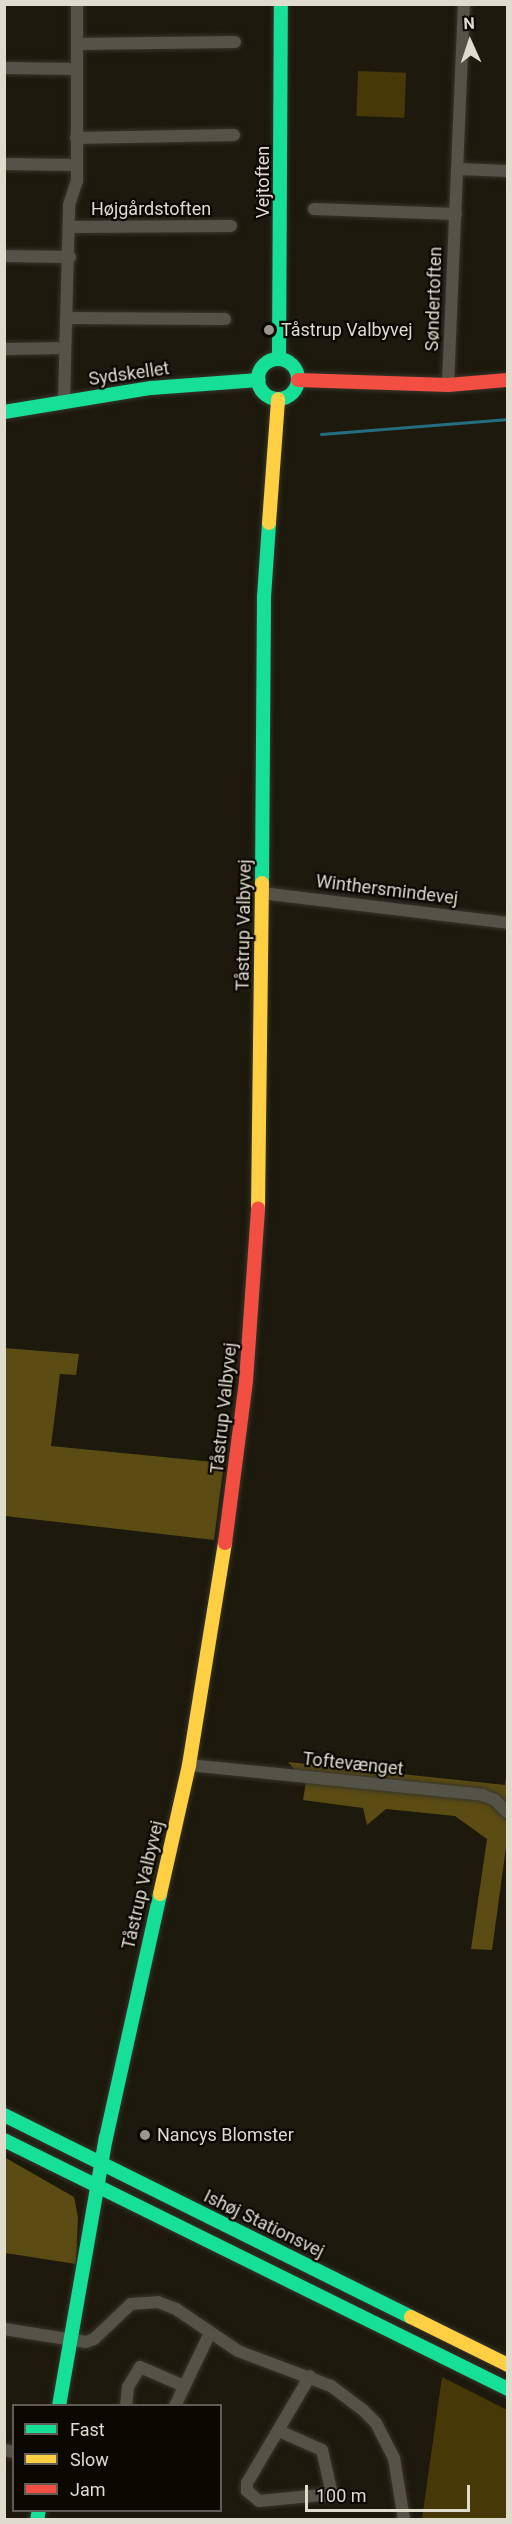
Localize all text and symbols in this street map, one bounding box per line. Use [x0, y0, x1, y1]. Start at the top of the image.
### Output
north arrow [440, 12, 500, 72]
text: N [463, 14, 475, 33]
street label: Vejtoften [252, 146, 274, 218]
street label: Højgårdstoften [91, 198, 211, 220]
street label: Søndertoften [421, 246, 447, 352]
place label: Tåstrup Valbyvej [281, 319, 413, 341]
marker: Tåstrup Valbyvej [262, 323, 276, 337]
street label: Sydskellet [87, 358, 171, 390]
street label: Tåstrup Valbyvej [232, 859, 256, 991]
street label: Winthersmindevej [315, 871, 459, 909]
street label: Tåstrup Valbyvej [206, 1341, 242, 1475]
street label: Toftevænget [302, 1748, 404, 1780]
street label: Tåstrup Valbyvej [118, 1818, 168, 1952]
place label: Nancys Blomster [157, 2124, 294, 2146]
marker: Nancys Blomster [138, 2128, 152, 2142]
street label: Ishøj Stationsvej [200, 2185, 328, 2263]
legend [12, 2404, 222, 2512]
text: Fast [70, 2419, 105, 2440]
text: Slow [70, 2449, 109, 2470]
scale bar [308, 2473, 473, 2511]
text: Jam [70, 2479, 106, 2500]
text: 100 m [316, 2485, 367, 2506]

